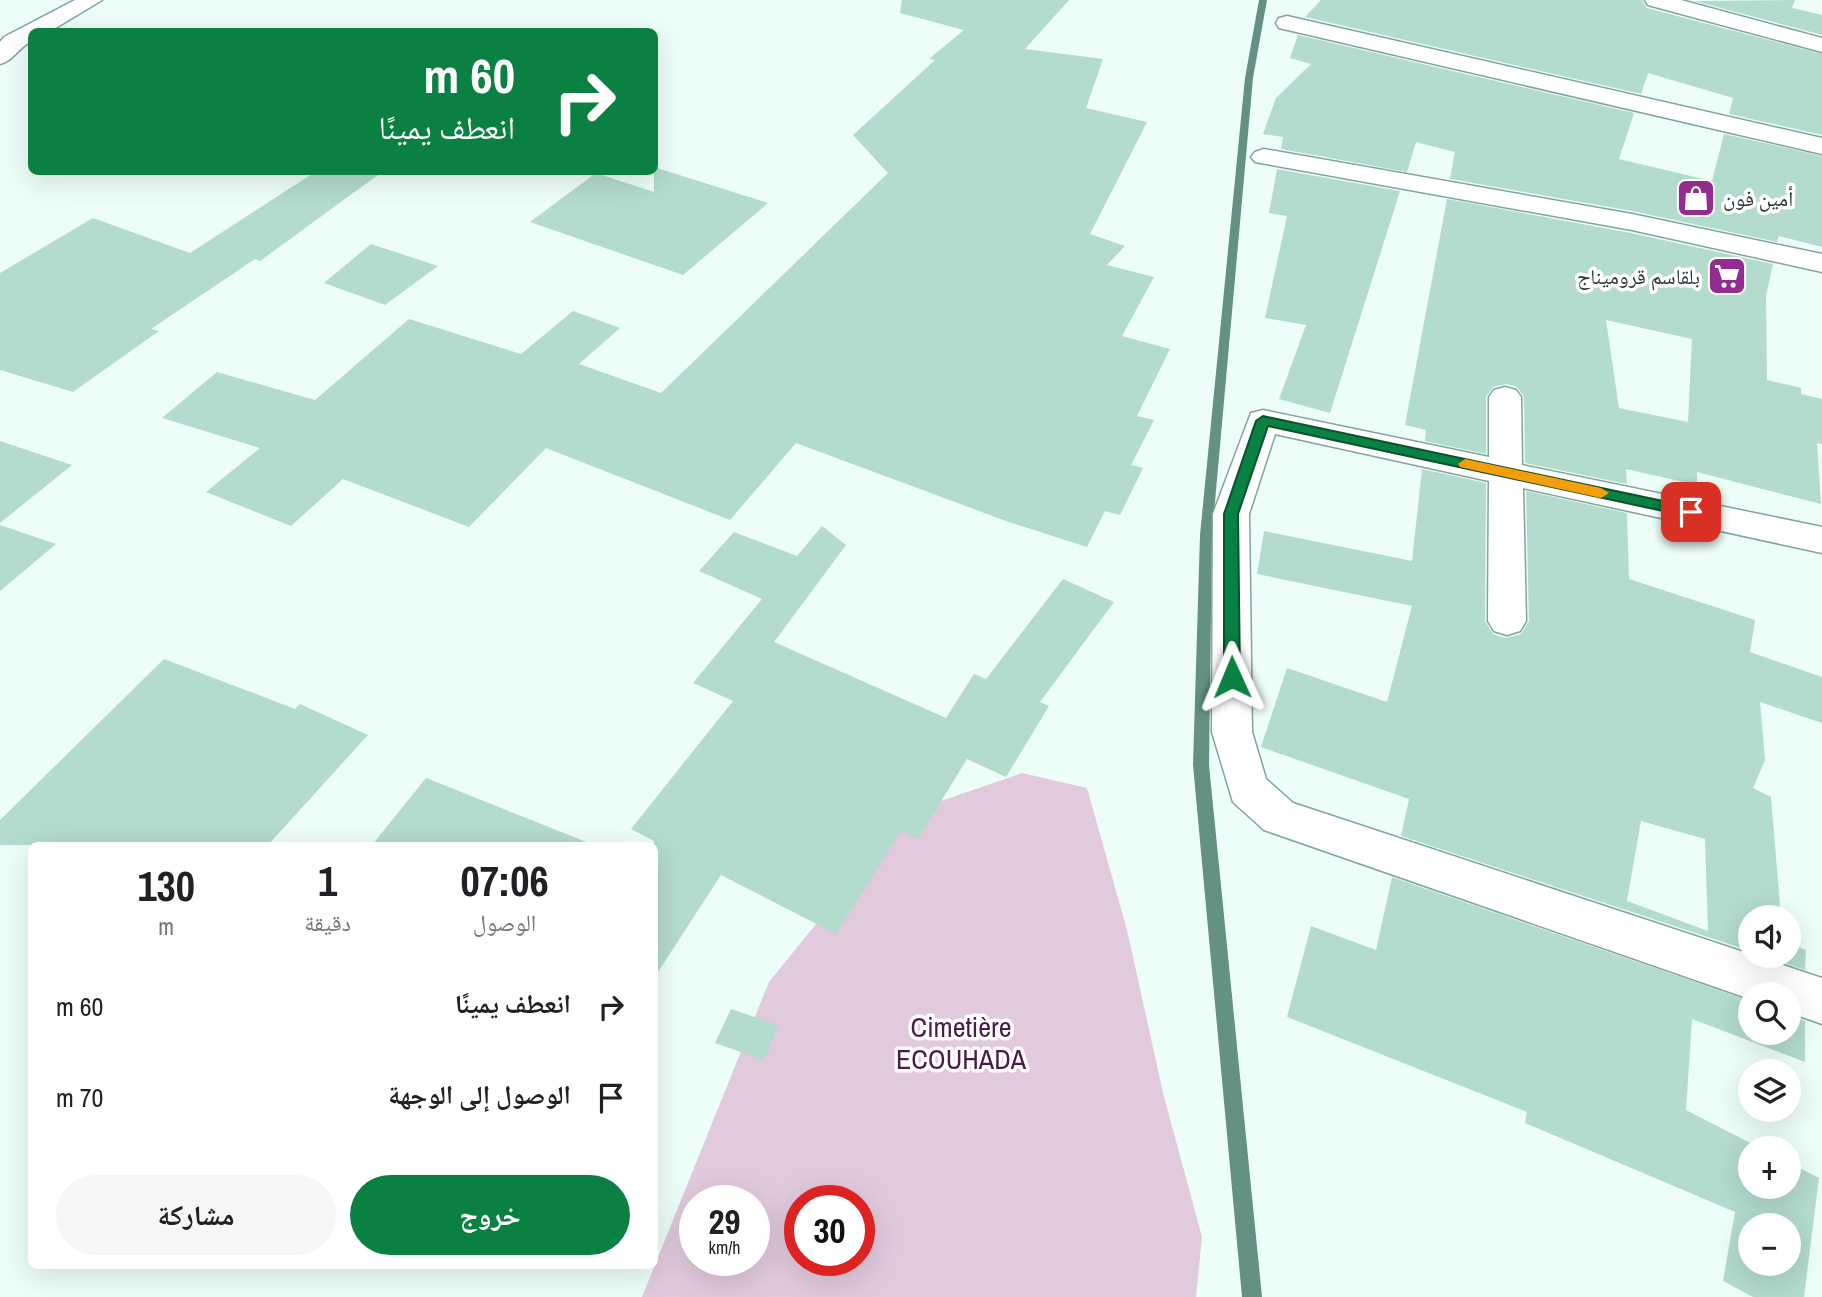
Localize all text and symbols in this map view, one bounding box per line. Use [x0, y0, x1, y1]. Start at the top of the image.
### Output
text: 60 m [423, 42, 515, 108]
icon: right [539, 56, 630, 147]
text: انعطف يمينًا [379, 106, 515, 149]
shop icon: أمين فون [1675, 177, 1717, 219]
place label: أمين فون [1723, 184, 1793, 213]
supermarket icon: بلقاسم قروميناج [1706, 255, 1748, 297]
place label: بلقاسم قروميناج [1577, 262, 1700, 291]
pin [1661, 482, 1721, 542]
icon: arrive [1672, 493, 1710, 531]
position arrow [1195, 640, 1269, 714]
text: 1 [318, 853, 337, 909]
text: 07:06 [461, 853, 549, 909]
text: 130 [137, 858, 195, 914]
map controls [1738, 905, 1801, 1276]
button: sound [1738, 905, 1801, 968]
text: دقيقة [304, 907, 351, 938]
text: الوصول [473, 907, 536, 938]
text: m [158, 911, 174, 942]
button: search [1738, 982, 1801, 1045]
text: انعطف يمينًا [455, 986, 571, 1021]
icon: right [592, 988, 630, 1026]
text: 60 m [56, 989, 103, 1024]
park label: Cimetière ECOUHADA [896, 1008, 1027, 1078]
button: layers [1738, 1059, 1801, 1122]
text: الوصول إلى الوجهة [388, 1077, 571, 1112]
icon: arrive [592, 1079, 630, 1117]
text: 70 m [56, 1080, 103, 1115]
button: + [1738, 1136, 1801, 1199]
button: مشاركة [56, 1175, 336, 1255]
button: خروج [350, 1175, 630, 1255]
speed limit sign: 30 [784, 1185, 875, 1276]
text: 29 [709, 1198, 740, 1245]
button: − [1738, 1213, 1801, 1276]
text: km/h [709, 1235, 741, 1260]

